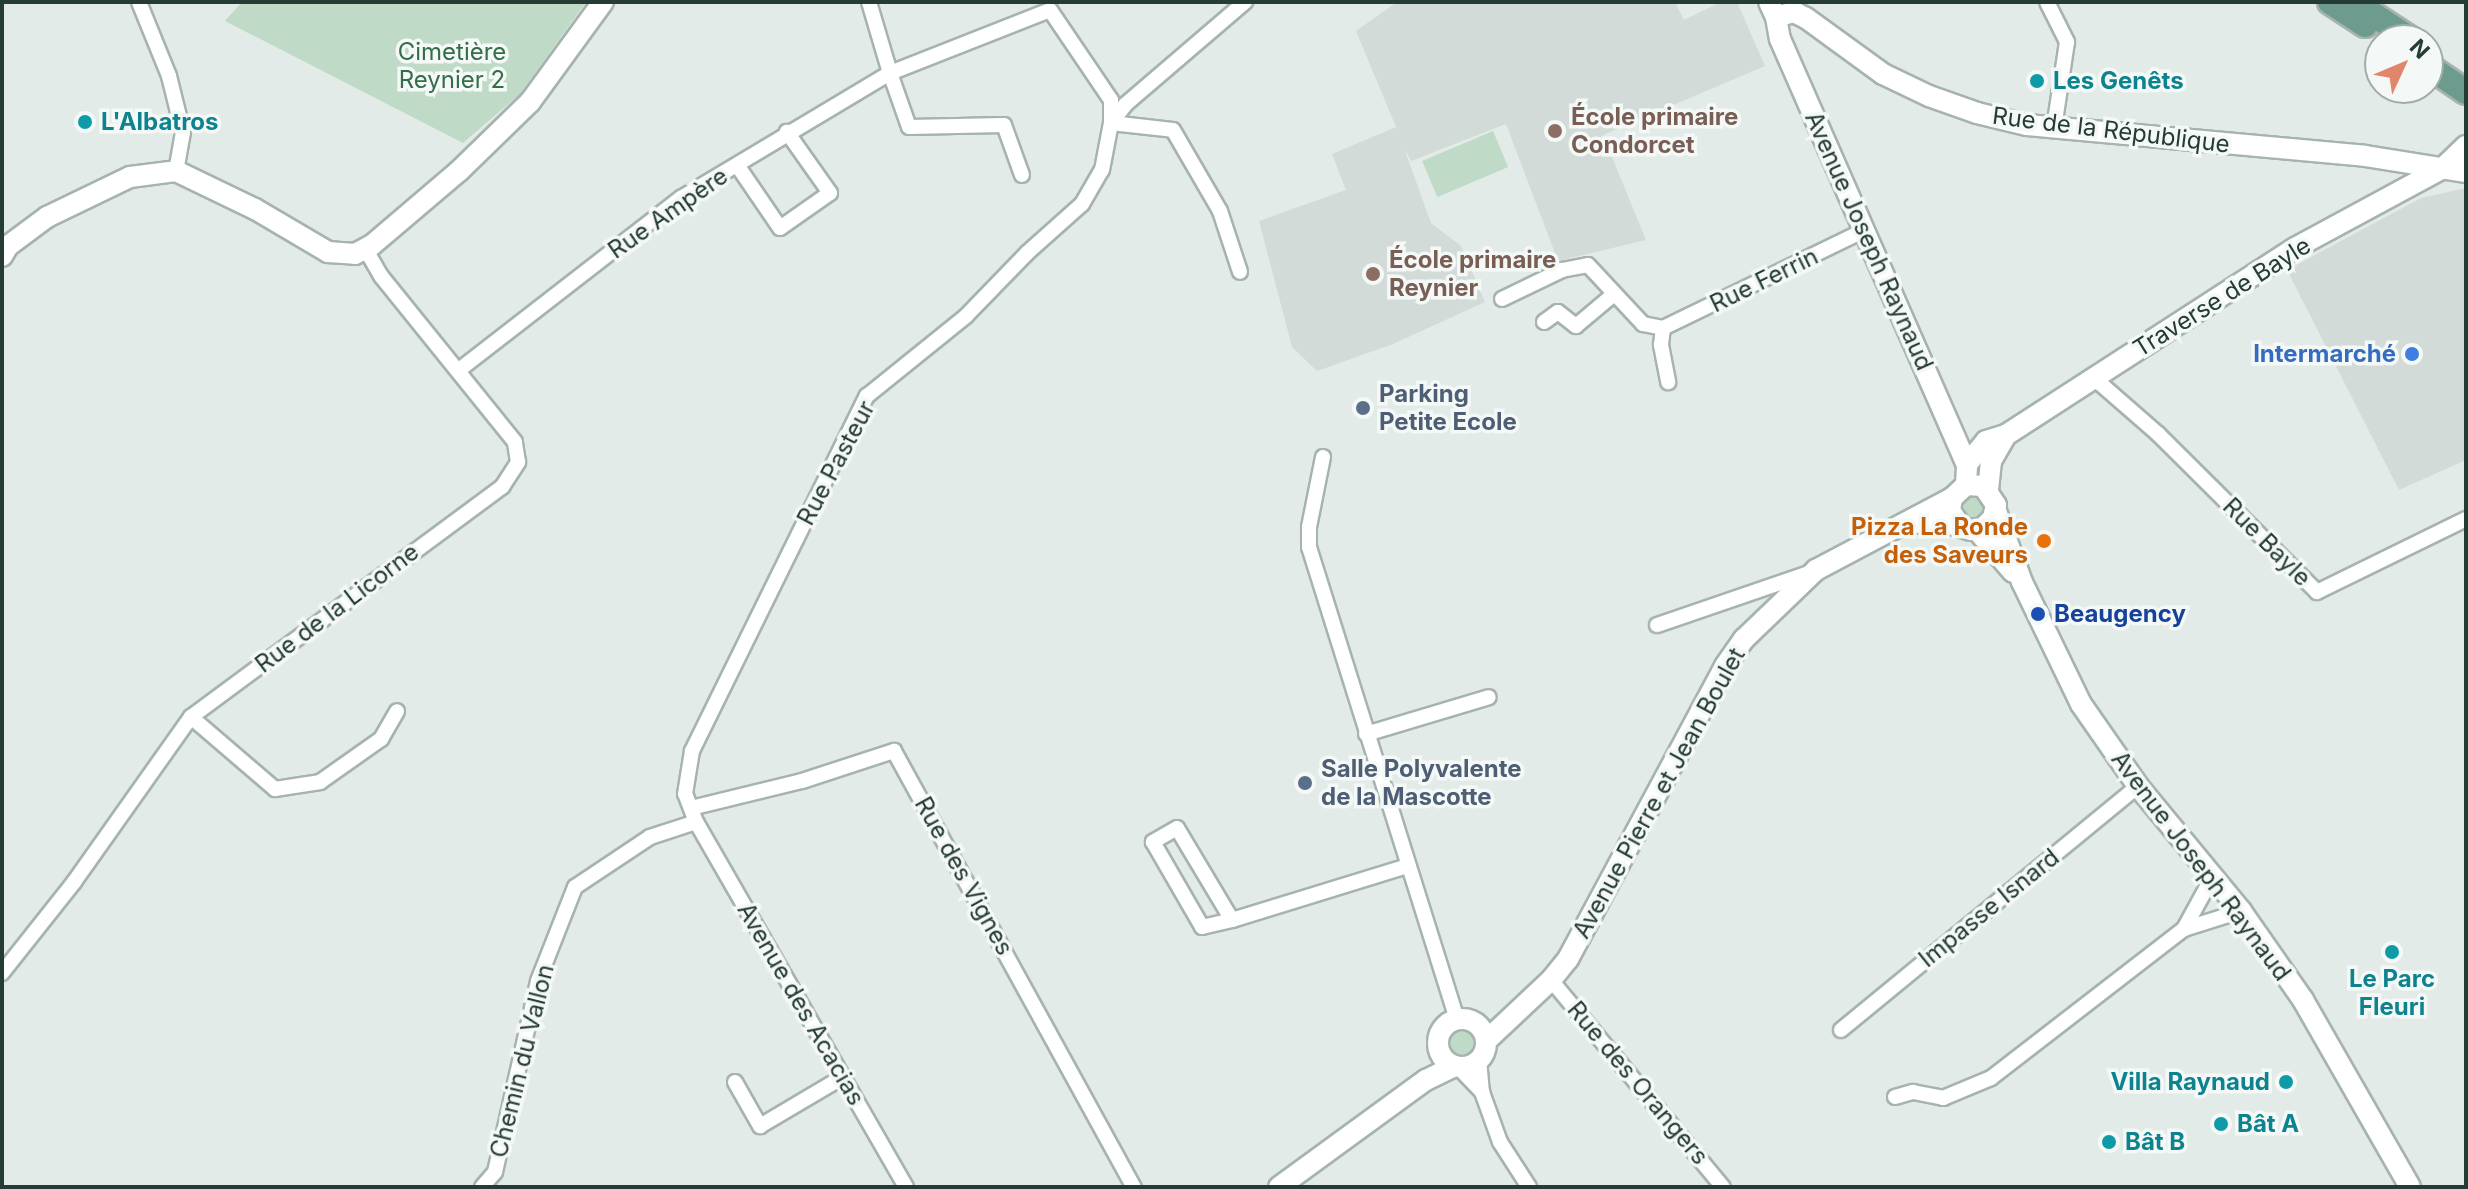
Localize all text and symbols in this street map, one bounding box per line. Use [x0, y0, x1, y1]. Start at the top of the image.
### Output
north arrow [2364, 24, 2444, 104]
text: N [2405, 34, 2435, 64]
park label: Cimetière Reynier 2 [398, 38, 506, 94]
place label: Les Genêts [2053, 67, 2184, 95]
marker: Les Genêts [2028, 72, 2046, 90]
street label: Rue de la République [1991, 101, 2231, 159]
place label: École primaire Condorcet [1571, 103, 1738, 159]
street label: Avenue Joseph Raynaud [1799, 107, 1939, 375]
place label: L'Albatros [101, 108, 218, 136]
marker: L'Albatros [76, 113, 94, 131]
marker: École primaire Condorcet [1546, 122, 1564, 140]
street label: Rue Ampère [603, 161, 733, 265]
street label: Traverse de Bayle [2128, 231, 2316, 363]
street label: Rue Ferrin [1705, 242, 1823, 318]
place label: École primaire Reynier [1389, 246, 1556, 302]
marker: École primaire Reynier [1364, 265, 1382, 283]
place label: Intermarché [2253, 340, 2396, 368]
marker: Intermarché [2403, 345, 2421, 363]
place label: Parking Petite Ecole [1379, 380, 1517, 436]
street label: Rue Pasteur [791, 396, 881, 530]
marker: Parking Petite Ecole [1354, 399, 1372, 417]
street label: Rue Bayle [2217, 492, 2317, 592]
place label: Pizza La Ronde des Saveurs [1851, 513, 2028, 569]
marker: Pizza La Ronde des Saveurs [2035, 532, 2053, 550]
street label: Rue de la Licorne [250, 537, 424, 679]
place label: Beaugency [2054, 600, 2186, 628]
marker: Beaugency [2029, 605, 2047, 623]
street label: Avenue Pierre et Jean Boulet [1567, 643, 1751, 943]
street label: Avenue Joseph Raynaud [2105, 746, 2297, 986]
place label: Salle Polyvalente de la Mascotte [1321, 755, 1522, 811]
marker: Salle Polyvalente de la Mascotte [1296, 774, 1314, 792]
street label: Rue des Vignes [909, 792, 1019, 960]
street label: Impasse Isnard [1913, 843, 2065, 973]
street label: Avenue des Acacias [731, 898, 871, 1110]
marker: Le Parc Fleuri [2383, 943, 2401, 961]
street label: Chemin du Vallon [484, 961, 560, 1161]
place label: Le Parc Fleuri [2349, 965, 2435, 1021]
street label: Rue des Orangers [1561, 996, 1715, 1170]
place label: Villa Raynaud [2110, 1068, 2270, 1096]
marker: Villa Raynaud [2277, 1073, 2295, 1091]
place label: Bât A [2237, 1110, 2299, 1138]
marker: Bât A [2212, 1115, 2230, 1133]
place label: Bât B [2125, 1128, 2185, 1156]
marker: Bât B [2100, 1133, 2118, 1151]

